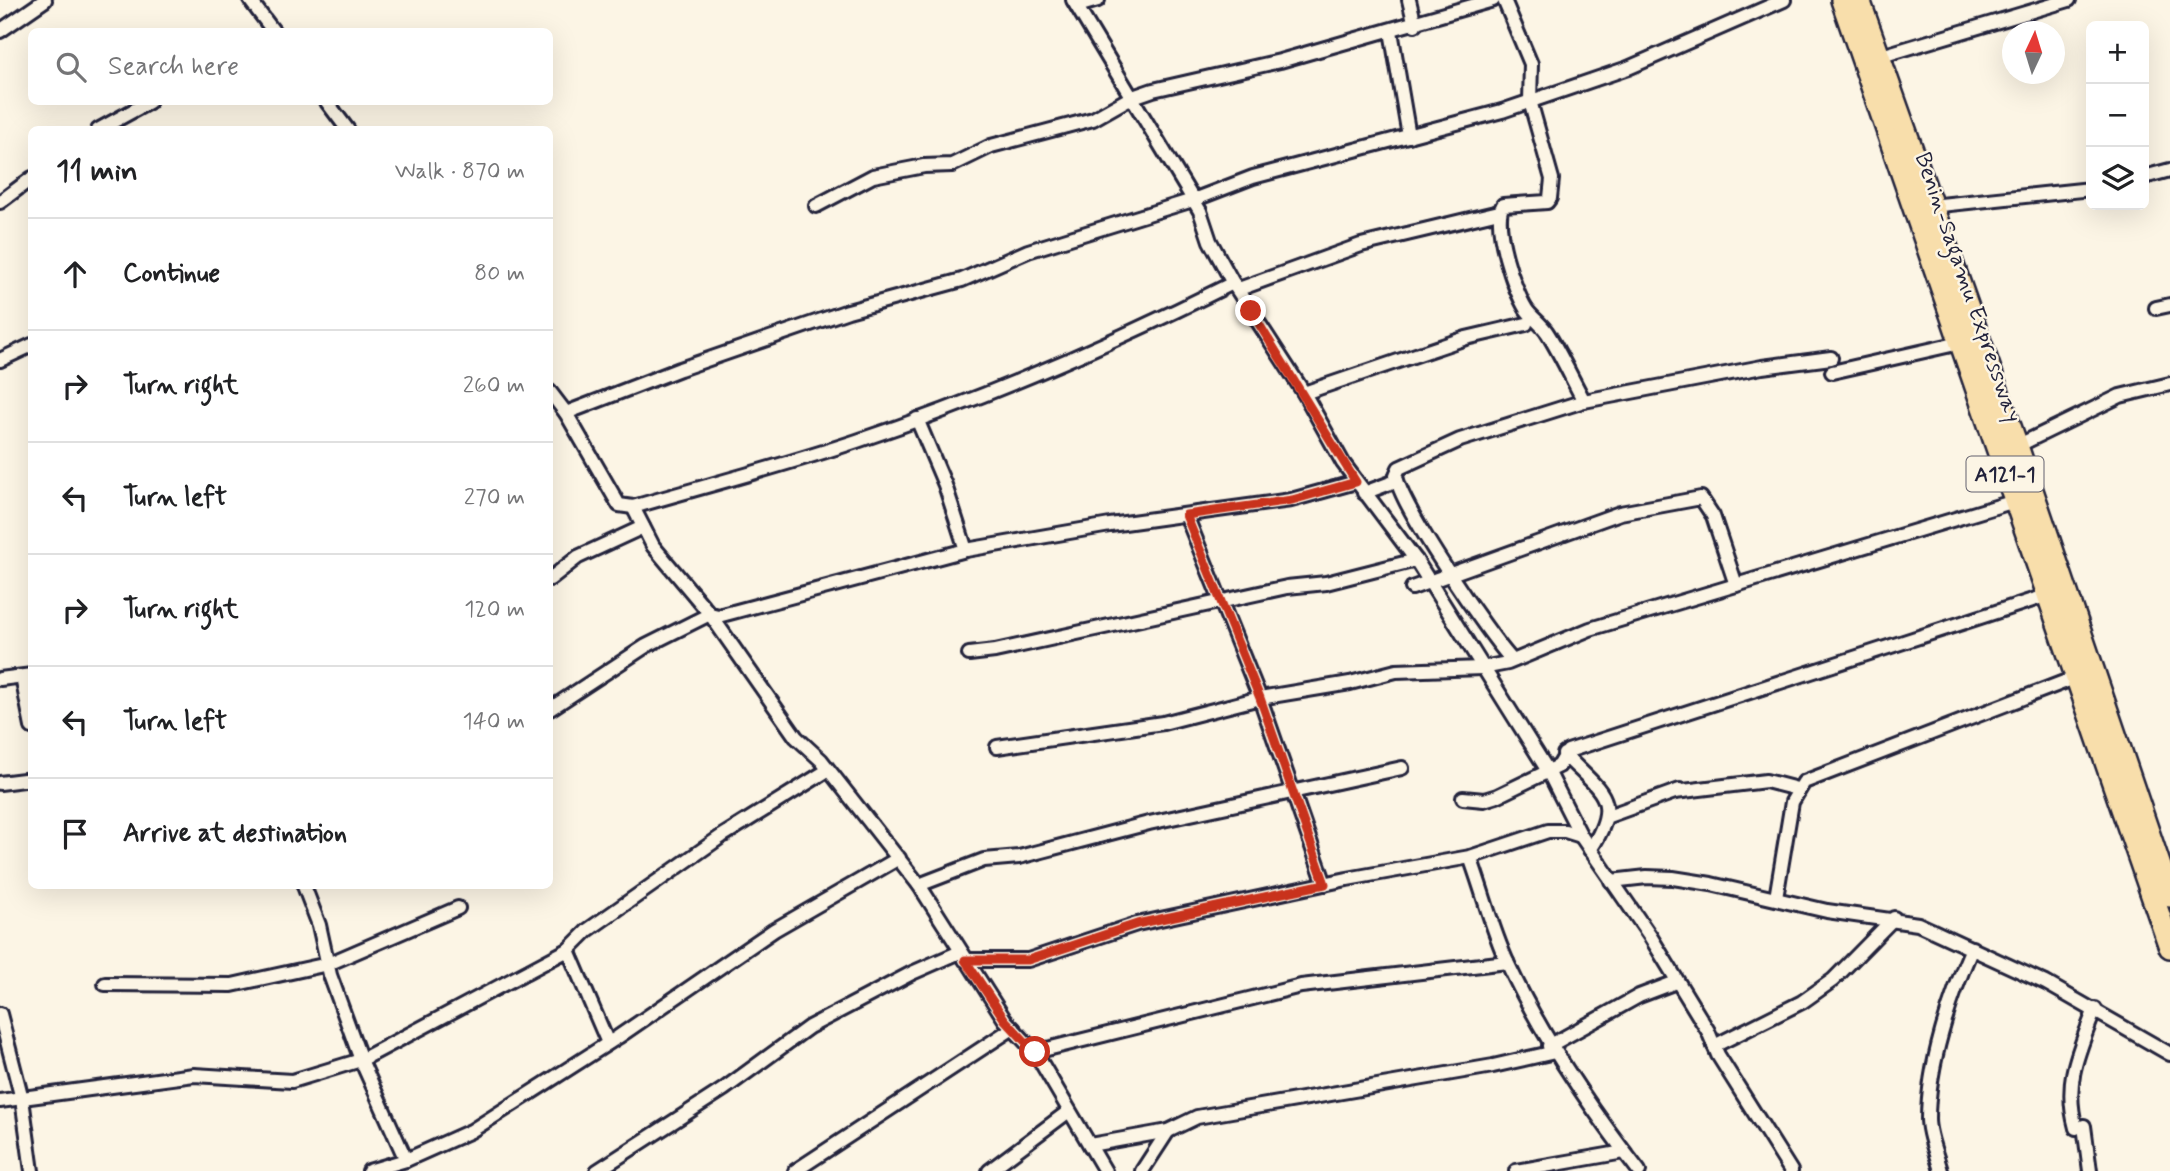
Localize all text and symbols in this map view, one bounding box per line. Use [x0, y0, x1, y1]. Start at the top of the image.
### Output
north arrow [2002, 21, 2065, 84]
map controls [2086, 21, 2149, 210]
button: + [2086, 21, 2149, 84]
search box [28, 28, 553, 105]
icon: search [52, 48, 90, 86]
text: Search here [108, 50, 239, 84]
button: − [2086, 84, 2149, 147]
button: layers [2086, 147, 2149, 210]
street label: Benin-Sagamu Expressway [1905, 149, 2028, 427]
text: 11 min [56, 152, 138, 191]
text: Walk · 870 m [395, 157, 525, 187]
icon: ahead [56, 255, 94, 293]
text: Continue [123, 257, 220, 291]
text: 80 m [474, 259, 525, 289]
route end [1235, 295, 1266, 326]
icon: right [56, 367, 94, 405]
text: Turn right [123, 369, 239, 403]
text: 260 m [463, 371, 525, 401]
road number: A121-1 [1966, 456, 2044, 491]
icon: left [56, 479, 94, 517]
text: Turn left [123, 481, 227, 515]
text: 270 m [464, 483, 525, 513]
icon: right [56, 591, 94, 629]
text: Turn right [123, 593, 239, 627]
text: 120 m [464, 595, 525, 625]
icon: left [56, 703, 94, 741]
text: Turn left [123, 705, 227, 739]
text: 140 m [462, 707, 525, 737]
icon: arrive [56, 815, 94, 853]
text: Arrive at destination [123, 817, 347, 851]
route start [1019, 1036, 1050, 1067]

